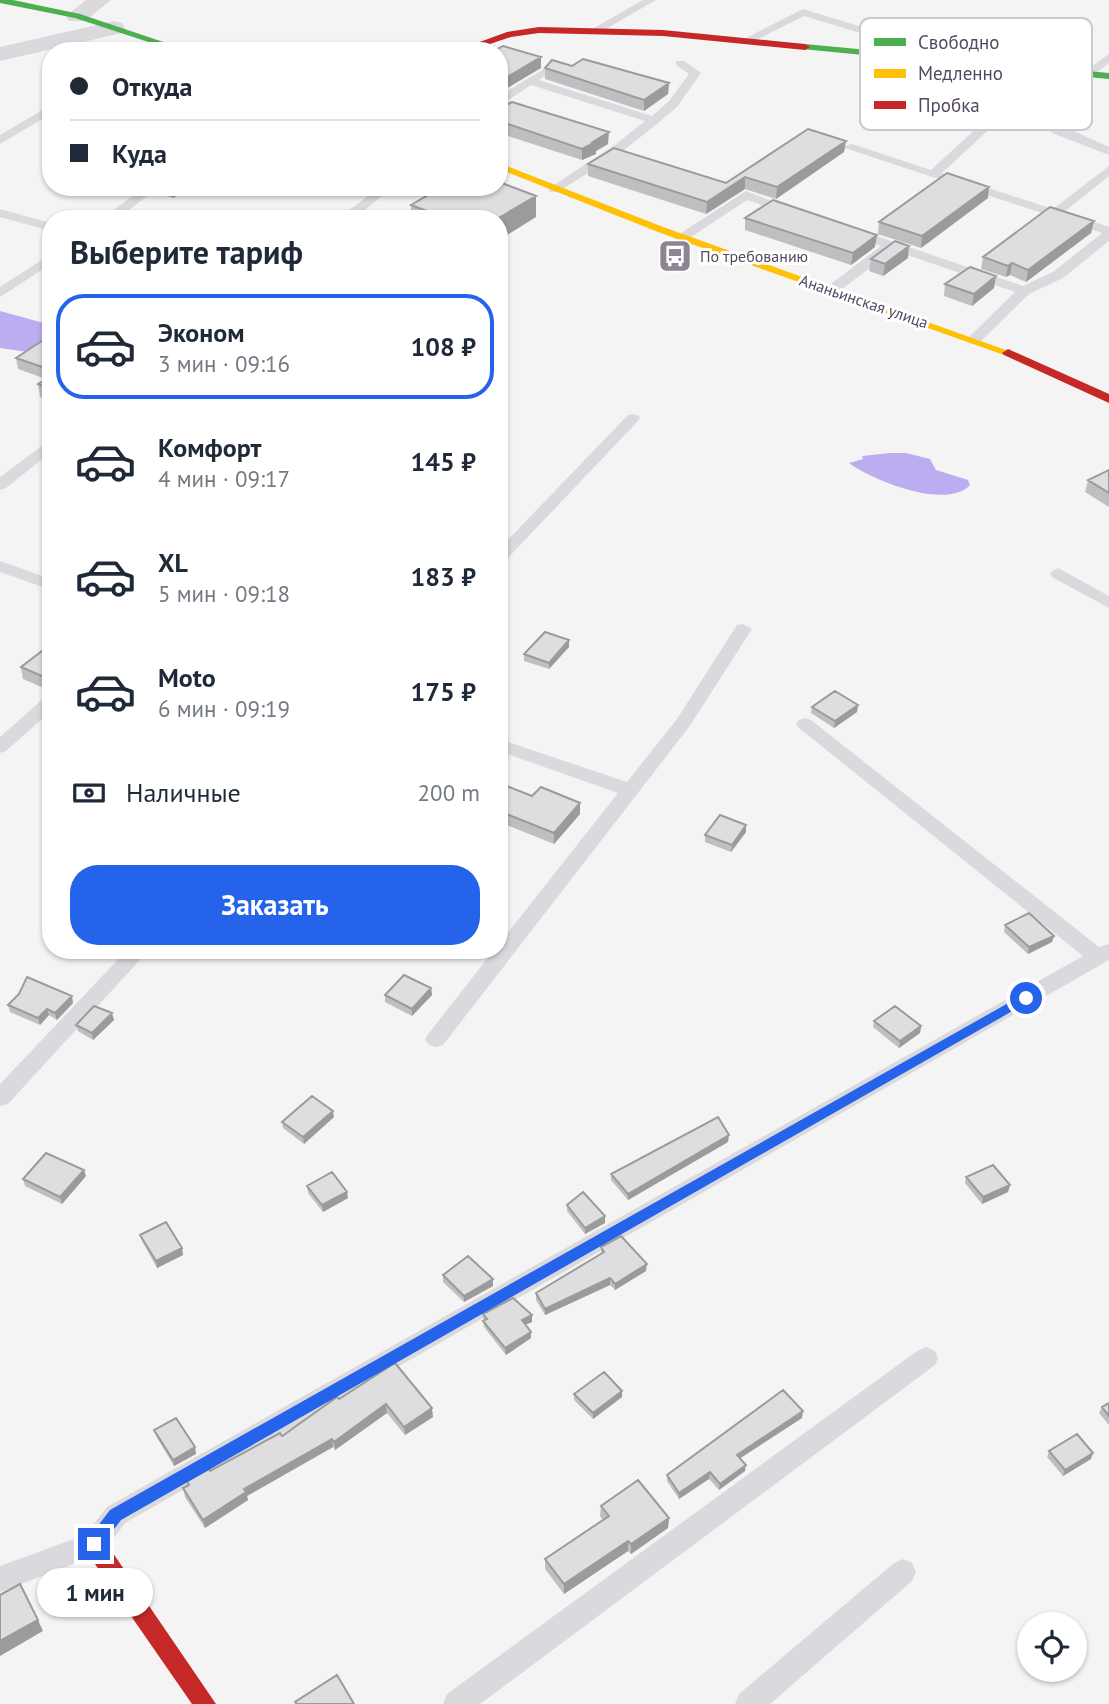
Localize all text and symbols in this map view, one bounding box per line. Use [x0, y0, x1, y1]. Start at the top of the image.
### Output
legend [860, 18, 1092, 130]
text: Свободно [918, 30, 1000, 54]
text: Медленно [918, 61, 1003, 85]
text: Откуда [112, 70, 192, 103]
text: Пробка [918, 93, 980, 117]
text: Куда [112, 137, 167, 170]
text: Выберите тариф [70, 231, 303, 273]
bus stop icon: По требованию [656, 237, 694, 275]
place label: По требованию [700, 246, 808, 266]
street label: Ананьинская улица [797, 270, 931, 332]
icon: car [74, 315, 137, 378]
text: Эконом [158, 316, 245, 349]
text: 108 ₽ [410, 330, 476, 363]
text: 3 мин · 09:16 [158, 349, 290, 378]
icon: car [74, 430, 137, 493]
text: Комфорт [158, 431, 261, 464]
text: 145 ₽ [410, 445, 476, 478]
text: 4 мин · 09:17 [158, 464, 290, 493]
icon: car [74, 545, 137, 608]
text: XL [158, 546, 188, 579]
text: 183 ₽ [410, 560, 476, 593]
text: 5 мин · 09:18 [158, 579, 290, 608]
icon: car [74, 660, 137, 723]
text: Moto [158, 661, 216, 694]
text: 175 ₽ [410, 675, 476, 708]
text: 6 мин · 09:19 [158, 694, 290, 723]
icon: cash [70, 774, 108, 812]
text: Наличные [126, 776, 241, 809]
text: 200 m [418, 778, 480, 807]
button: Заказать [70, 865, 480, 945]
route start [1010, 982, 1042, 1014]
route end [78, 1528, 110, 1560]
callout: 1 мин [36, 1568, 152, 1618]
text: 1 мин [65, 1578, 125, 1607]
map controls [1017, 1612, 1087, 1682]
button: locate [1017, 1612, 1087, 1682]

